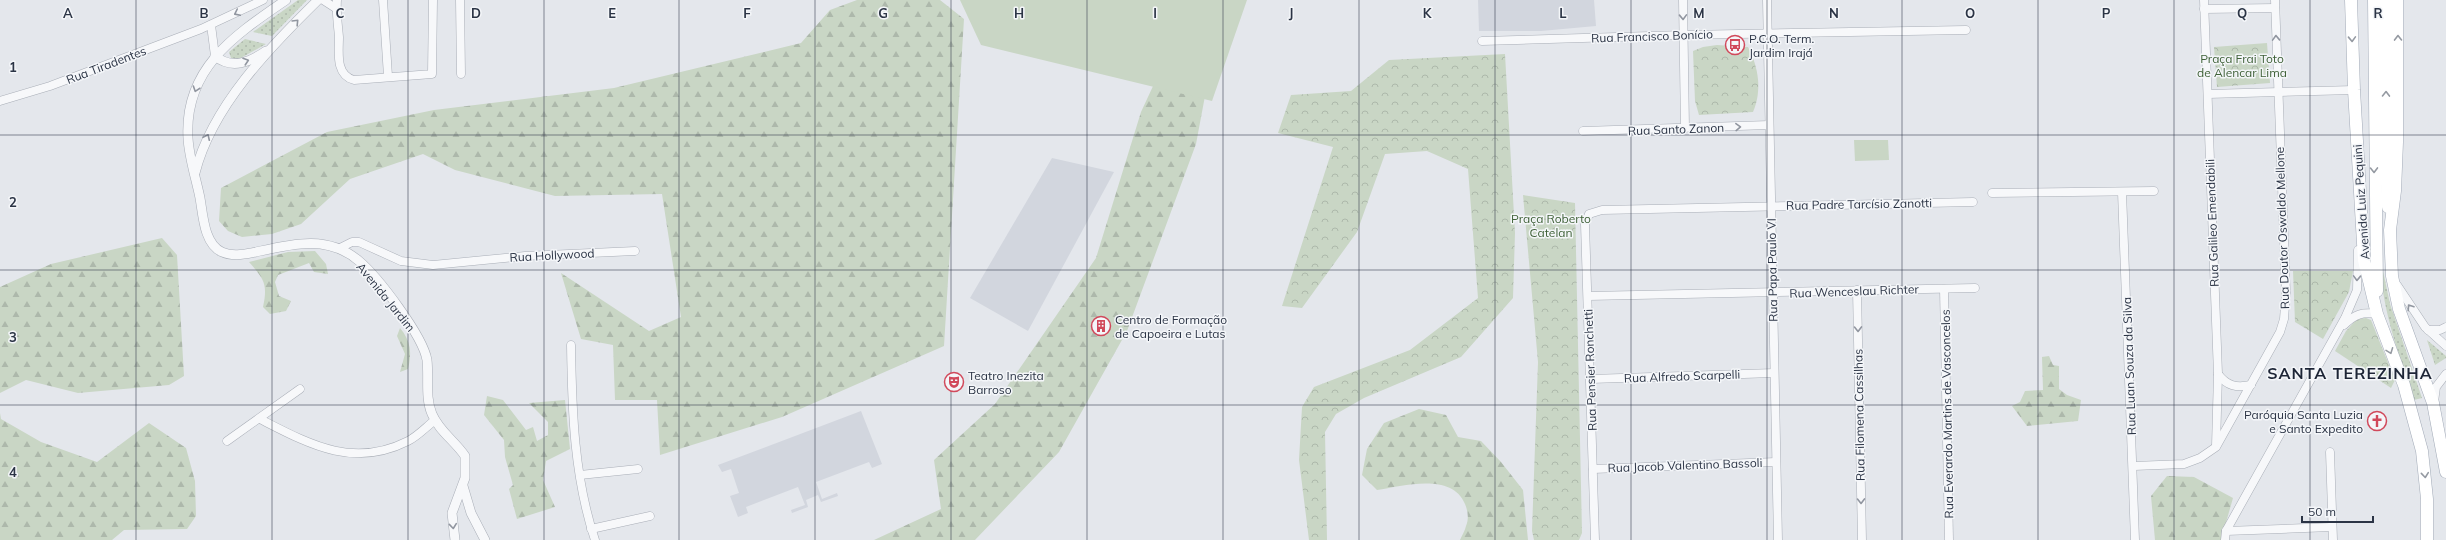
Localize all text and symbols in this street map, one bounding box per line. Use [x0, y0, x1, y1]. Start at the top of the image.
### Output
text: A [63, 5, 73, 21]
text: B [200, 5, 209, 21]
text: C [336, 5, 345, 21]
text: D [471, 5, 481, 21]
text: E [608, 5, 616, 21]
text: F [743, 5, 751, 21]
text: G [878, 5, 888, 21]
text: H [1014, 5, 1024, 21]
text: I [1153, 5, 1157, 21]
text: J [1289, 5, 1293, 21]
text: K [1423, 5, 1433, 21]
text: L [1559, 5, 1567, 21]
text: M [1693, 5, 1705, 21]
text: N [1829, 5, 1839, 21]
text: O [1965, 5, 1975, 21]
text: P [2102, 5, 2111, 21]
text: Q [2237, 5, 2247, 21]
text: R [2373, 5, 2383, 21]
one-way arrow [233, 8, 241, 15]
one-way arrow [1679, 14, 1687, 20]
one-way arrow [291, 19, 299, 27]
street label: Rua Francisco Bonício [1591, 26, 1713, 46]
place label: P.C.O. Term. Jardim Irajá [1749, 31, 1814, 60]
bus stop icon: P.C.O. Term. Jardim Irajá [1724, 34, 1746, 56]
one-way arrow [2272, 35, 2280, 41]
one-way arrow [2394, 35, 2402, 41]
one-way arrow [2348, 36, 2357, 42]
street label: Rua Tiradentes [64, 43, 148, 87]
park label: Praça Frai Toto de Alencar Lima [2197, 51, 2287, 80]
one-way arrow [242, 58, 249, 66]
text: 1 [9, 59, 17, 75]
one-way arrow [192, 86, 200, 93]
one-way arrow [2382, 91, 2390, 97]
street label: Rua Santo Zanon [1627, 120, 1725, 138]
one-way arrow [1735, 122, 1741, 131]
one-way arrow [202, 134, 210, 141]
street label: Avenida Luiz Pequini [2349, 144, 2373, 260]
street label: Rua Doutor Oswaldo Mellone [2272, 147, 2292, 309]
street label: Rua Galileo Emendabili [2202, 159, 2222, 287]
one-way arrow [2370, 167, 2379, 173]
text: 2 [9, 194, 17, 210]
street label: Rua Padre Tarcísio Zanotti [1786, 195, 1932, 213]
park label: Praça Roberto Catelan [1511, 211, 1591, 240]
street label: Rua Papa Paulo VI [1764, 218, 1780, 322]
street label: Rua Hollywood [509, 245, 595, 265]
street label: Avenida Jardim [353, 259, 419, 335]
one-way arrow [2353, 275, 2362, 281]
street label: Rua Wenceslau Richter [1789, 281, 1920, 301]
street label: Rua Luan Souza da Silva [2119, 297, 2139, 435]
one-way arrow [2408, 305, 2415, 312]
street label: Rua Pensier Ronchetti [1580, 309, 1600, 431]
street label: Rua Everardo Martins de Vasconcelos [1938, 309, 1956, 519]
place label: Centro de Formação de Capoeira e Lutas [1115, 312, 1227, 341]
building icon: Centro de Formação de Capoeira e Lutas [1090, 315, 1112, 337]
one-way arrow [1853, 326, 1862, 332]
text: 3 [9, 329, 17, 345]
one-way arrow [2386, 347, 2394, 354]
street label: Rua Filomena Cassilhas [1850, 349, 1868, 481]
district label: SANTA TEREZINHA [2267, 363, 2433, 383]
street label: Rua Alfredo Scarpelli [1624, 366, 1741, 386]
place label: Teatro Inezita Barroso [968, 368, 1044, 397]
theatre icon: Teatro Inezita Barroso [943, 371, 965, 393]
place label: Paróquia Santa Luzia e Santo Expedito [2244, 407, 2363, 436]
church icon: Paróquia Santa Luzia e Santo Expedito [2366, 410, 2388, 432]
street label: Rua Jacob Valentino Bassoli [1607, 455, 1763, 475]
text: 4 [9, 464, 17, 480]
one-way arrow [2421, 472, 2430, 479]
one-way arrow [1857, 498, 1866, 504]
scale bar [2302, 498, 2373, 524]
text: 50 m [2308, 504, 2336, 519]
one-way arrow [448, 523, 457, 529]

